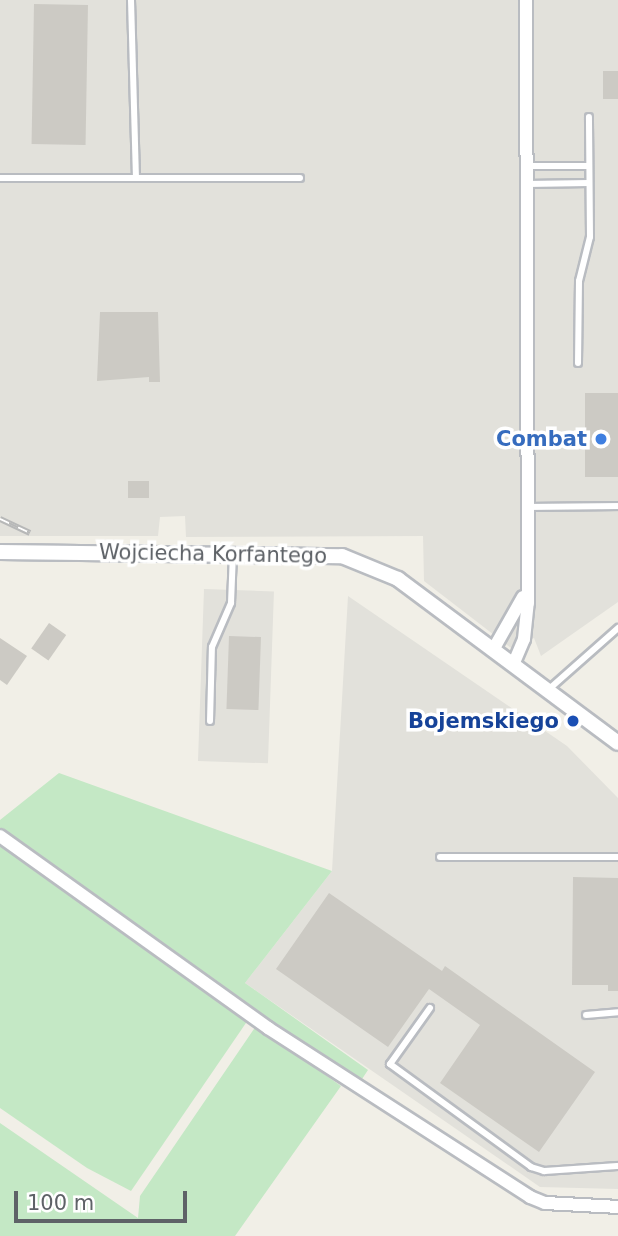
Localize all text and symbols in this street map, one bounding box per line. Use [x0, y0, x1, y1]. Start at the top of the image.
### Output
place label: Combat [496, 426, 587, 452]
marker: Combat [593, 431, 609, 447]
street label: Wojciecha Korfantego [99, 539, 327, 569]
place label: Bojemskiego [408, 708, 559, 734]
marker: Bojemskiego [565, 713, 581, 729]
scale bar [18, 1176, 191, 1220]
text: 100 m [27, 1191, 94, 1215]

